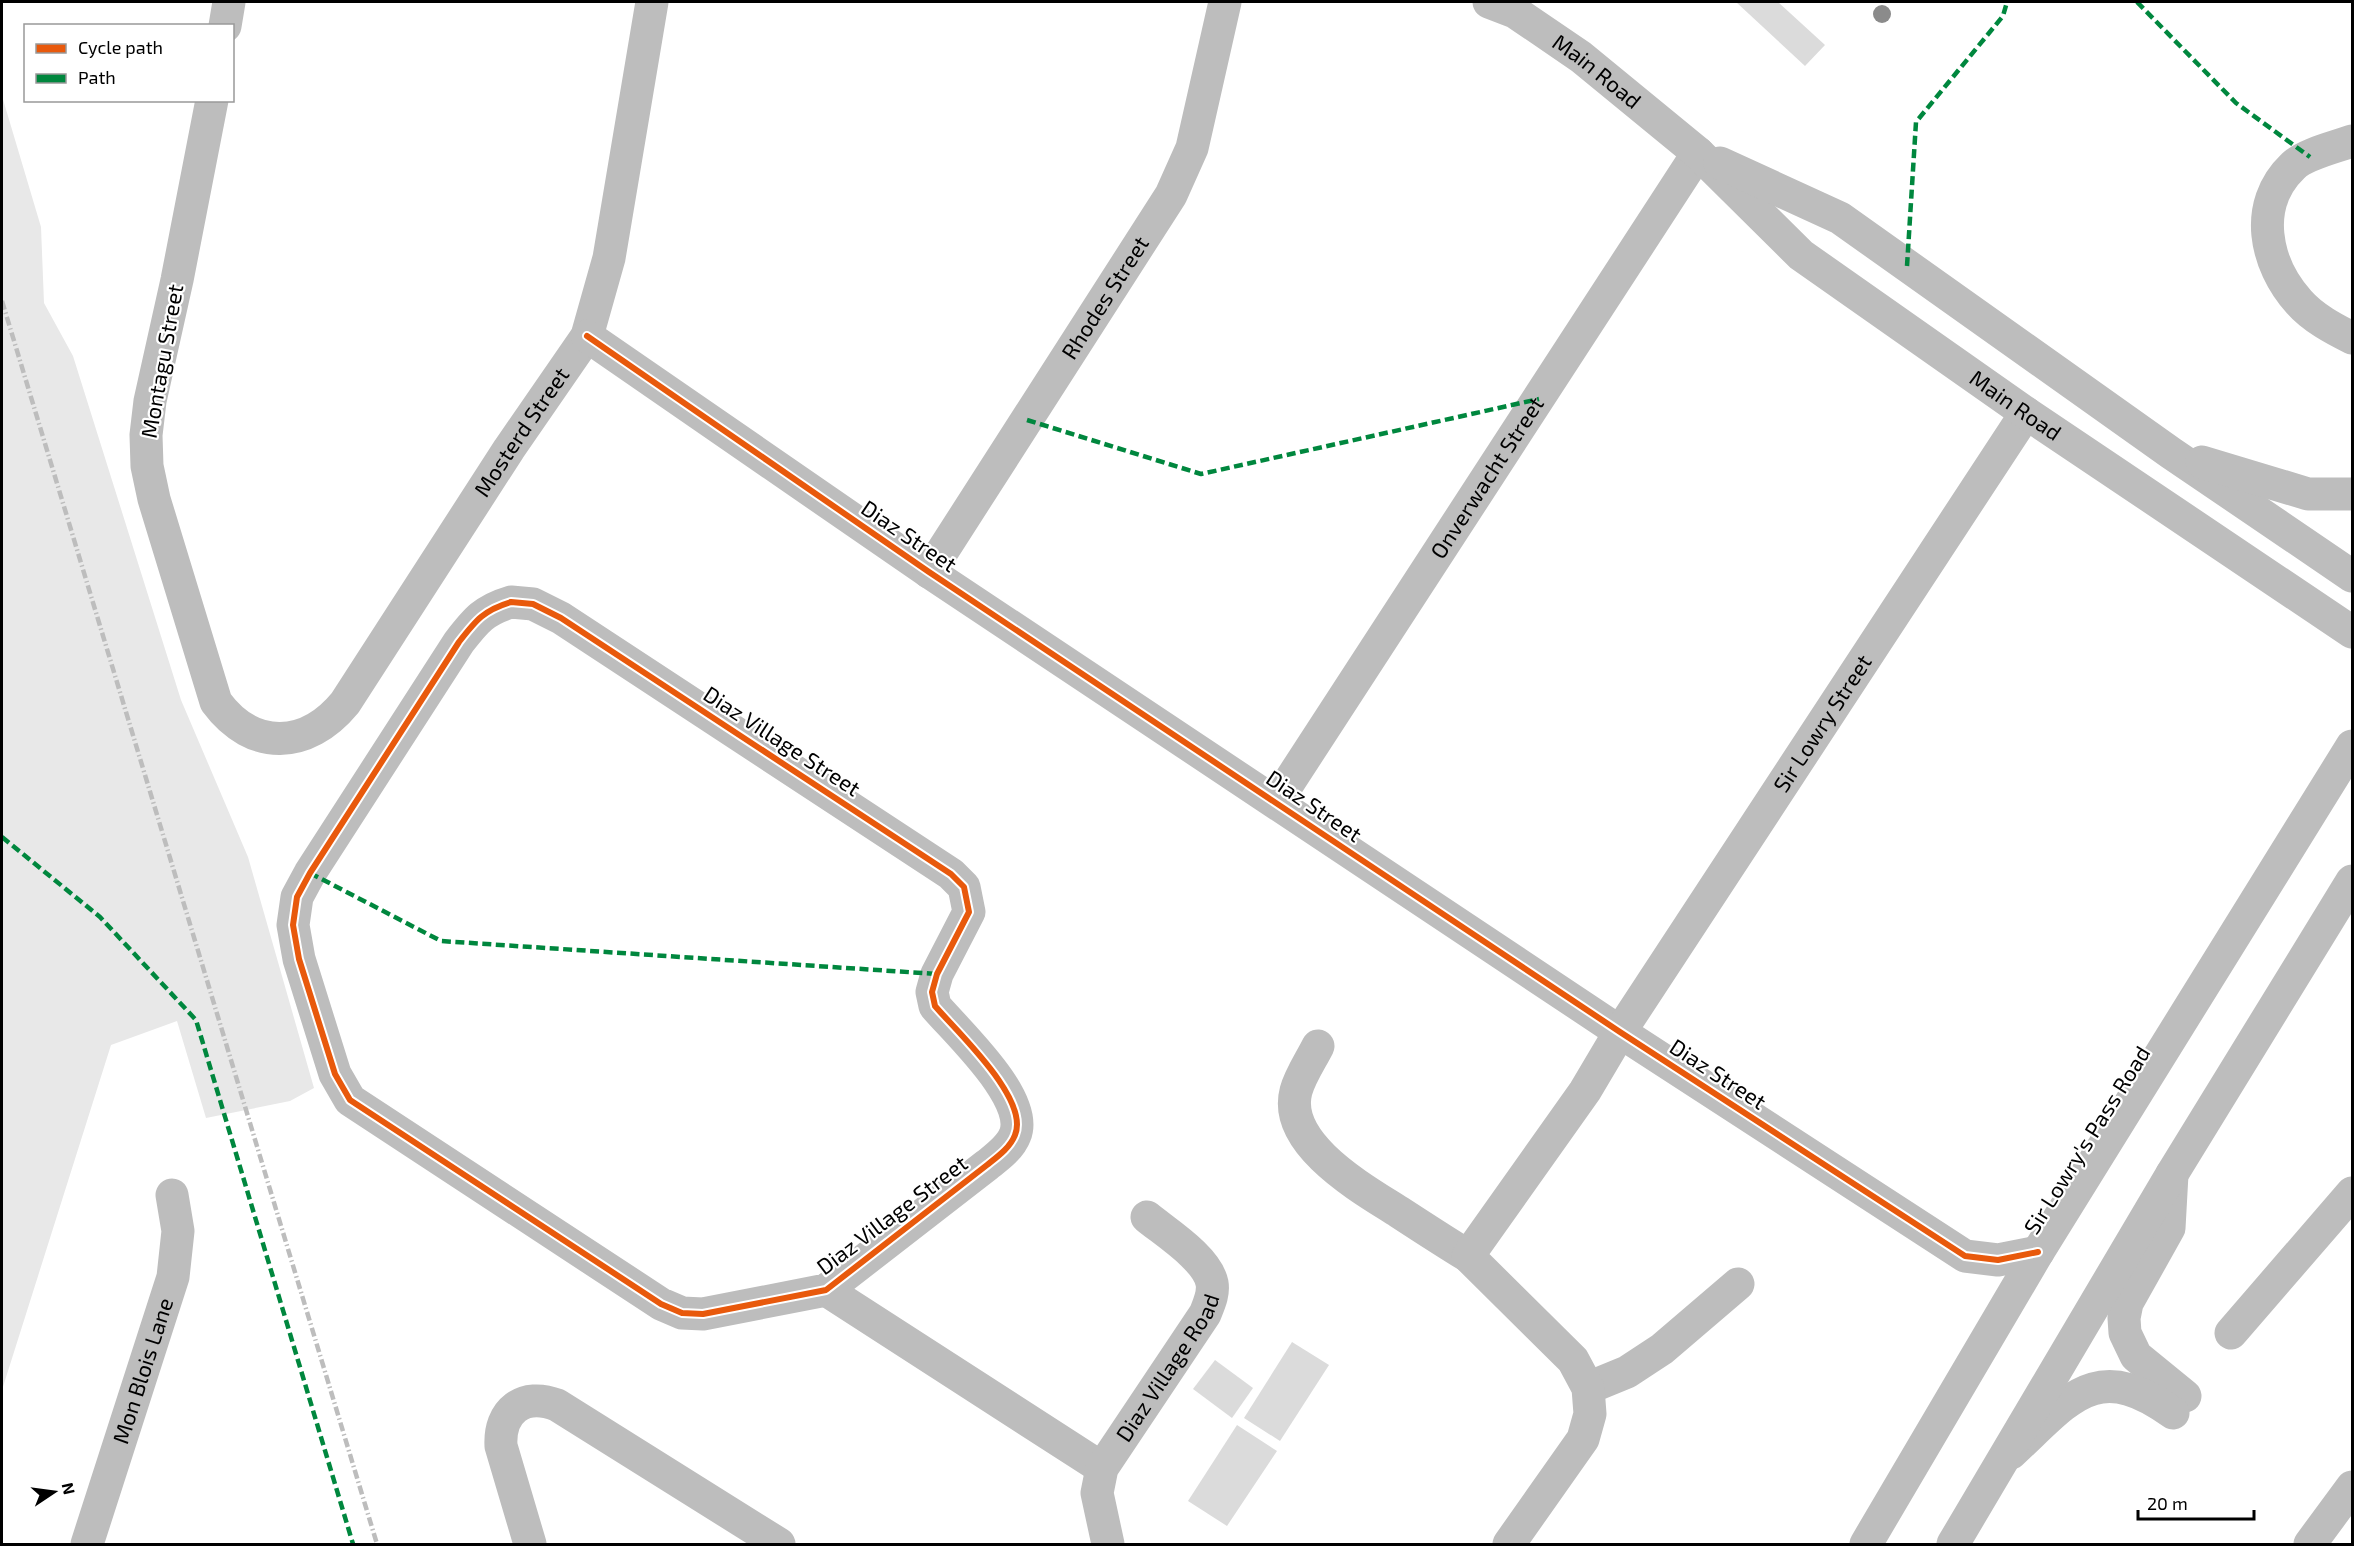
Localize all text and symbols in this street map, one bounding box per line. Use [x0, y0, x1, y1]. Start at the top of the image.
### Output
legend [24, 24, 234, 102]
street label: Main Road [1548, 28, 1647, 113]
text: Cycle path [78, 36, 163, 58]
text: Path [78, 66, 116, 88]
street label: Rhodes Street [1055, 231, 1153, 363]
street label: Montagu Street [135, 282, 187, 440]
street label: Mosterd Street [468, 362, 574, 501]
street label: Main Road [1965, 364, 2067, 445]
street label: Onverwacht Street [1424, 391, 1548, 563]
street label: Diaz Street [857, 494, 962, 577]
street label: Sir Lowry Street [1767, 649, 1876, 796]
street label: Diaz Village Street [699, 680, 866, 801]
street label: Diaz Street [1262, 764, 1367, 847]
street label: Diaz Street [1666, 1032, 1772, 1114]
street label: Sir Lowry's Pass Road [2018, 1041, 2155, 1238]
street label: Diaz Village Street [811, 1149, 972, 1279]
street label: Diaz Village Road [1110, 1290, 1224, 1446]
street label: Mon Blois Lane [106, 1294, 177, 1447]
north arrow [24, 1462, 84, 1522]
text: N [59, 1481, 80, 1496]
scale bar [2138, 1483, 2254, 1521]
text: 20 m [2147, 1492, 2188, 1514]

